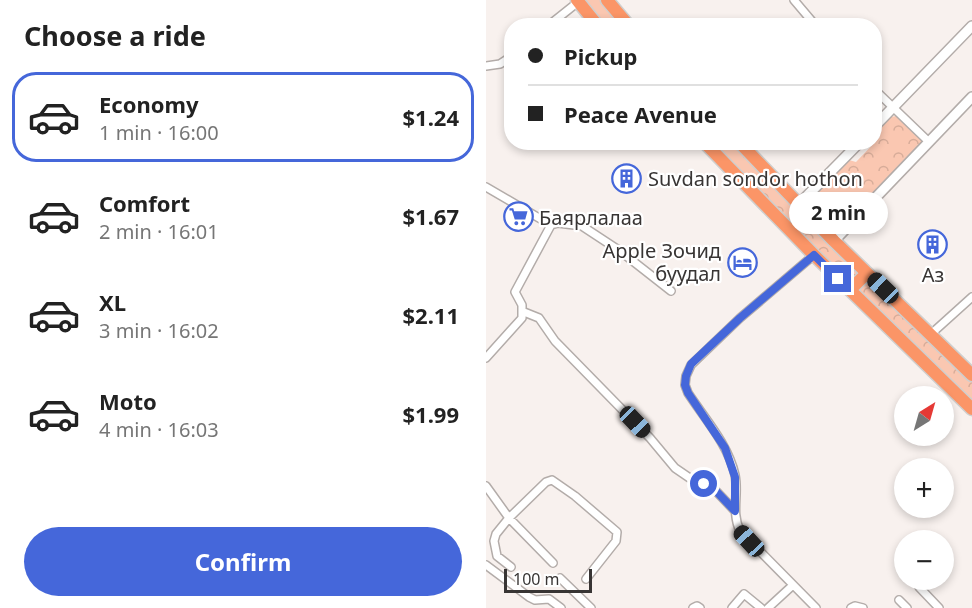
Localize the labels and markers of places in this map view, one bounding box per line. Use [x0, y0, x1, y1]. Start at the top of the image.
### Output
building icon: Suvdan sondor hothon [611, 162, 643, 194]
place label: Suvdan sondor hothon [648, 165, 863, 192]
supermarket icon: Баярлалаа [502, 201, 534, 233]
place label: Баярлалаа [539, 204, 643, 231]
building icon: Аз [917, 228, 949, 260]
place label: Apple Зочид буудал [602, 237, 721, 287]
hotel icon: Apple Зочид буудал [726, 246, 758, 278]
place label: Аз [922, 261, 944, 288]

